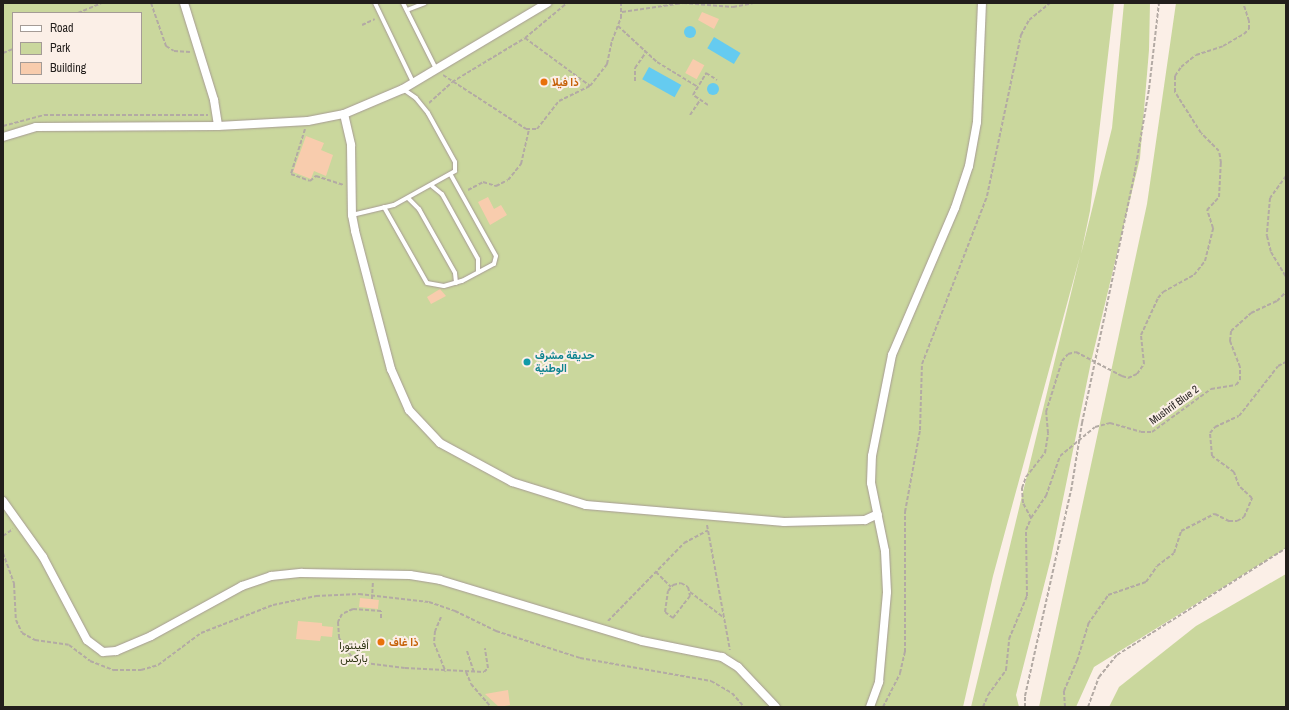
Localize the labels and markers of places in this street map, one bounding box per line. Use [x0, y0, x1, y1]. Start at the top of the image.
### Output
place label: ذا فيلا [552, 75, 579, 89]
marker: ذا فيلا [539, 77, 549, 87]
place label: حديقة مشرف الوطنية [535, 349, 594, 375]
marker: حديقة مشرف الوطنية [522, 357, 532, 367]
place label: ذا غاف [389, 635, 418, 649]
marker: ذا غاف [376, 637, 386, 647]

